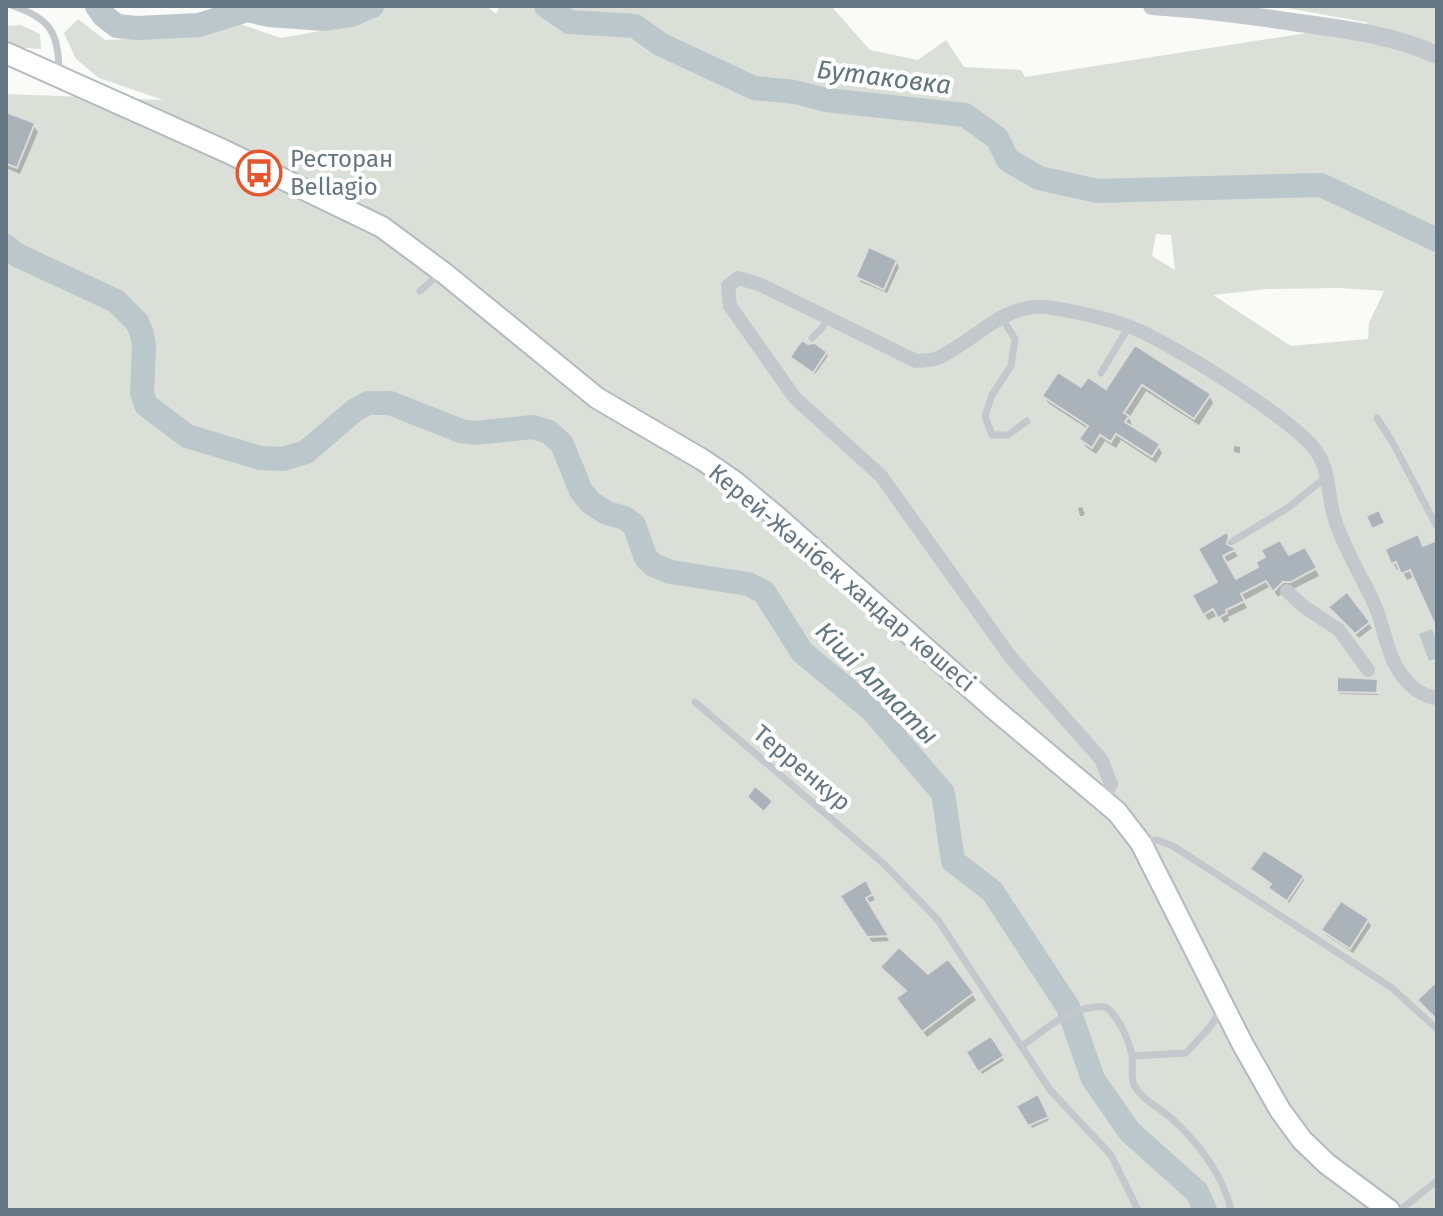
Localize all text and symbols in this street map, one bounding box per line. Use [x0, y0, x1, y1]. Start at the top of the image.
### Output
water label: Бутаковка [815, 54, 953, 101]
place label: Ресторан Bellagio [290, 145, 393, 201]
bus stop icon: Ресторан Bellagio [235, 149, 283, 197]
street label: Керей-Жәнібек хандар көшесі [703, 458, 981, 698]
water label: Кіші Алматы [809, 615, 945, 751]
street label: Терренкур [748, 719, 856, 817]

